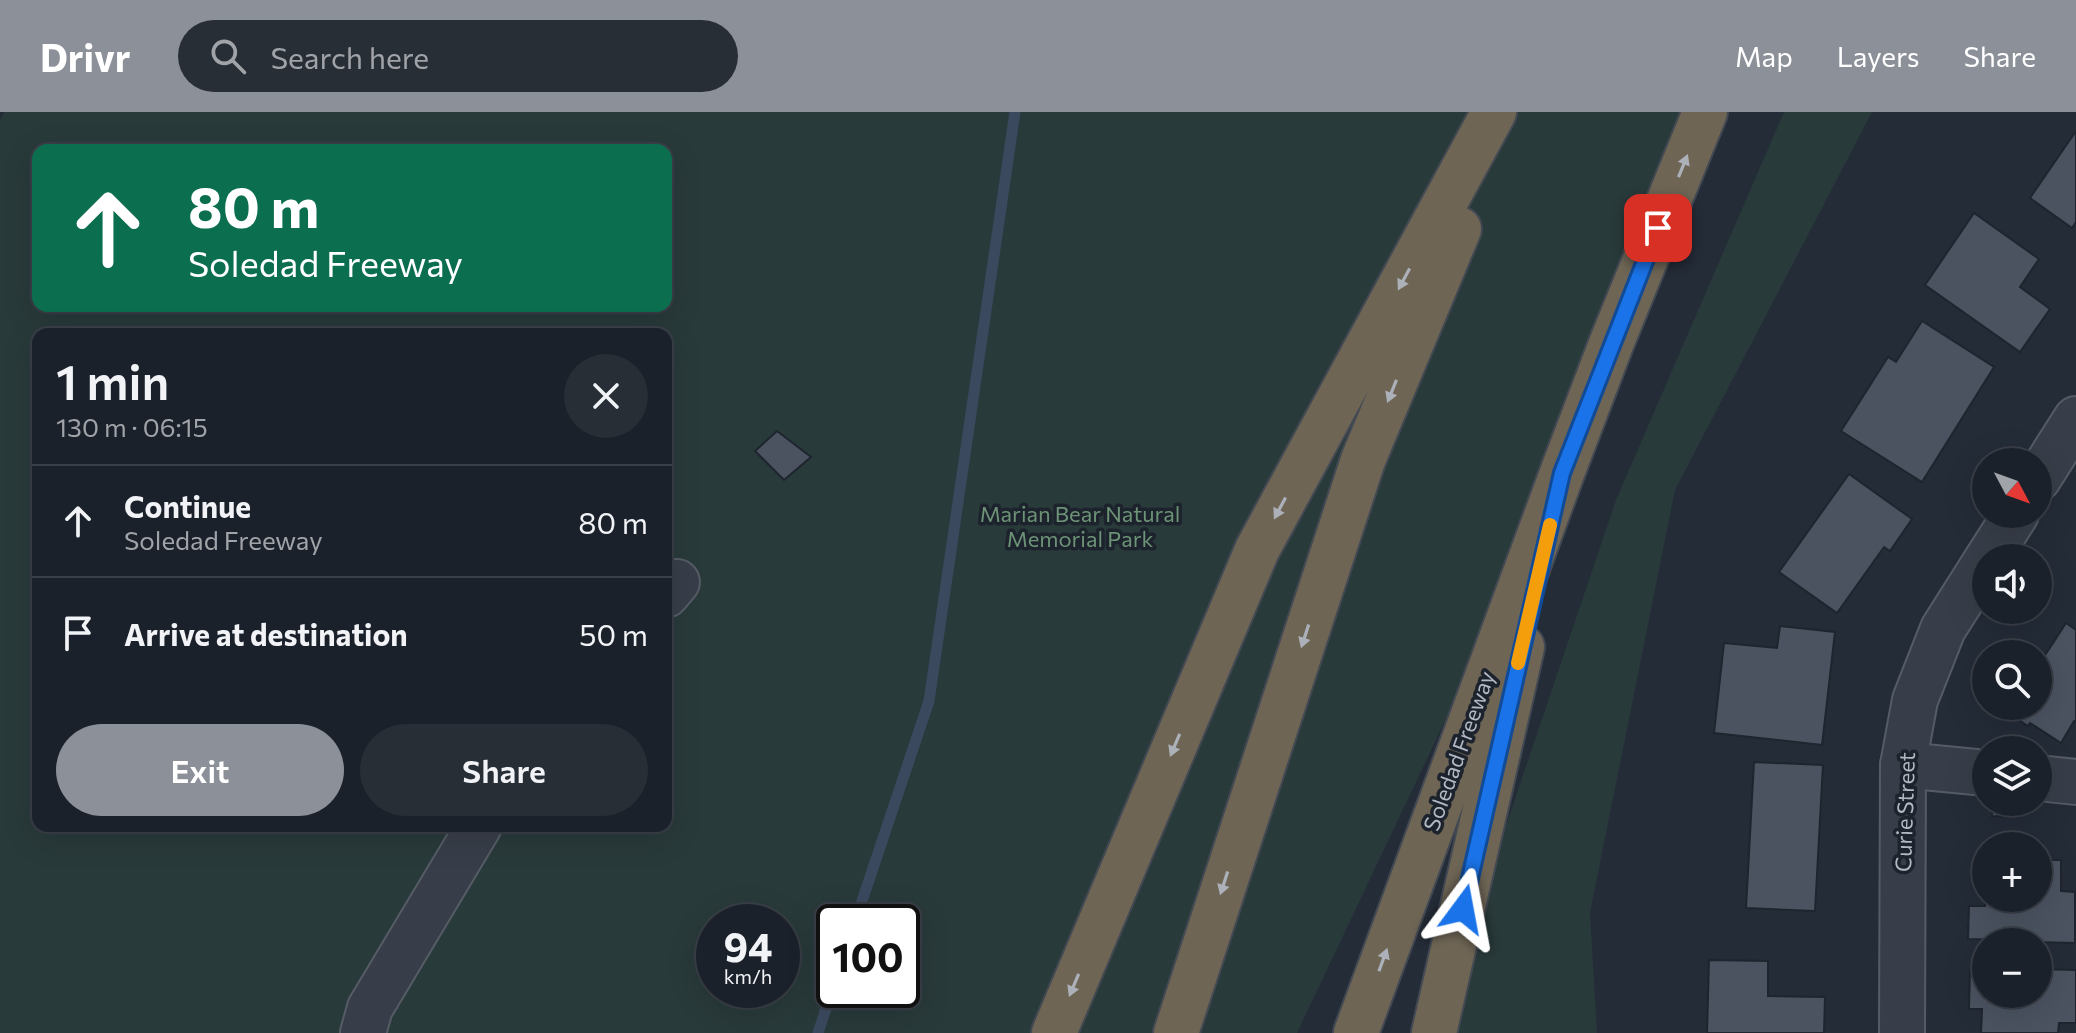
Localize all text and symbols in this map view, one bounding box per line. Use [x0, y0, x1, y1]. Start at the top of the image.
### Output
search box [178, 20, 738, 92]
text: Drivr [40, 33, 130, 80]
icon: search [206, 34, 250, 78]
text: Search here [270, 38, 429, 75]
text: Map [1735, 39, 1793, 73]
text: Layers [1837, 39, 1919, 73]
text: Share [1963, 39, 2036, 73]
one-way arrow [1677, 154, 1690, 178]
text: 80 m [188, 171, 319, 240]
icon: ahead [56, 176, 160, 280]
pin [1624, 194, 1692, 262]
icon: arrive [1636, 206, 1680, 250]
text: Soledad Freeway [188, 240, 463, 284]
one-way arrow [1397, 268, 1411, 290]
text: 1 min [56, 351, 169, 410]
button: close [564, 354, 648, 438]
one-way arrow [1385, 379, 1398, 403]
text: 130 m · 06:15 [56, 411, 208, 442]
north arrow [1972, 448, 2052, 528]
map controls [1972, 448, 2052, 1008]
text: Continue [124, 487, 251, 524]
one-way arrow [1273, 496, 1287, 519]
icon: ahead [56, 499, 100, 543]
park label: Marian Bear Natural Memorial Park [980, 500, 1180, 552]
text: 80 m [578, 503, 648, 540]
text: Soledad Freeway [124, 524, 323, 555]
button: sound [1972, 544, 2052, 624]
icon: arrive [56, 611, 100, 655]
text: Arrive at destination [124, 615, 408, 652]
text: 50 m [579, 615, 648, 652]
one-way arrow [1299, 624, 1311, 648]
button: search [1972, 640, 2052, 720]
street label: Soledad Freeway [1417, 667, 1500, 834]
button: Exit [56, 724, 344, 816]
button: Share [360, 724, 648, 816]
one-way arrow [1168, 733, 1181, 757]
button: layers [1972, 736, 2052, 816]
street label: Curie Street [1889, 752, 1920, 872]
button: + [1972, 832, 2052, 912]
position arrow [1421, 867, 1505, 951]
one-way arrow [1217, 871, 1230, 895]
speed limit sign: 100 [816, 904, 920, 1008]
text: 94 [723, 921, 773, 970]
button: − [1972, 928, 2052, 1008]
one-way arrow [1377, 948, 1390, 972]
text: km/h [724, 964, 772, 988]
one-way arrow [1068, 973, 1081, 997]

